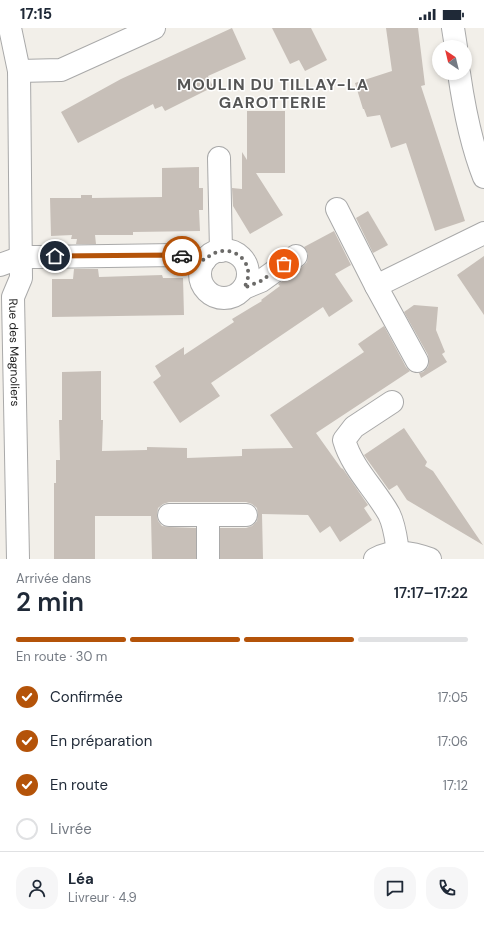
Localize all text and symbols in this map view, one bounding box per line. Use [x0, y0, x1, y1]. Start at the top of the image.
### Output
text: 17:15 [20, 4, 52, 24]
north arrow [432, 40, 472, 80]
map controls [432, 40, 472, 80]
district label: MOULIN DU TILLAY-LA GAROTTERIE [177, 74, 369, 113]
courier [162, 236, 202, 276]
pin [38, 239, 72, 273]
icon: home [44, 245, 66, 267]
icon: car [171, 245, 193, 267]
pin [267, 247, 301, 281]
icon: bag [273, 253, 295, 275]
street label: Rue des Magnoliers [5, 298, 23, 407]
text: Arrivée dans [16, 570, 91, 587]
text: 17:17–17:22 [394, 583, 468, 603]
text: 2 min [16, 585, 84, 619]
text: En route · 30 m [16, 648, 107, 665]
icon: check [16, 686, 38, 708]
text: Confirmée [50, 687, 123, 707]
text: 17:05 [438, 689, 468, 706]
icon: check [16, 730, 38, 752]
text: En préparation [50, 731, 152, 751]
text: 17:06 [437, 733, 468, 750]
icon: check [16, 774, 38, 796]
text: En route [50, 775, 108, 795]
text: 17:12 [443, 777, 468, 794]
text: Livrée [50, 819, 92, 839]
button: person [16, 867, 58, 909]
button: chat [374, 867, 416, 909]
button: phone [426, 867, 468, 909]
text: Léa [68, 869, 94, 889]
text: Livreur · 4.9 [68, 889, 137, 906]

